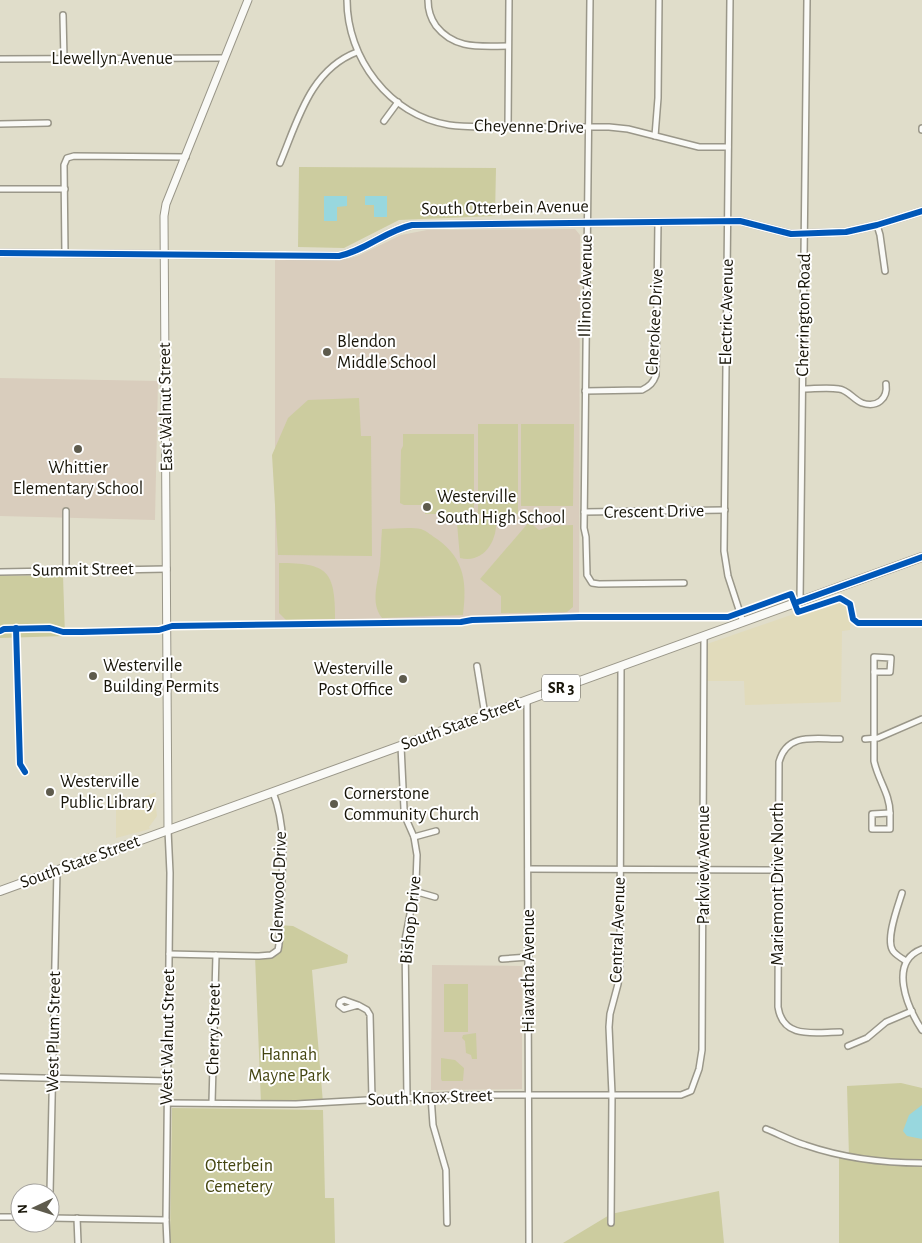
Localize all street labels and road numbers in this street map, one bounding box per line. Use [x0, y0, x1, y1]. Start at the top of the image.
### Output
street label: Llewellyn Avenue [51, 50, 173, 68]
street label: Cheyenne Drive [474, 117, 584, 137]
street label: South Otterbein Avenue [421, 198, 589, 218]
street label: Illinois Avenue [576, 235, 596, 337]
street label: Cherrington Road [794, 253, 814, 377]
street label: Electric Avenue [717, 259, 737, 365]
street label: Cherokee Drive [643, 268, 667, 376]
street label: East Walnut Street [156, 342, 176, 472]
street label: Crescent Drive [604, 502, 704, 522]
street label: Summit Street [32, 560, 134, 580]
road number: SR 3 [542, 674, 580, 701]
street label: South State Street [399, 694, 523, 754]
street label: Mariemont Drive North [769, 802, 787, 966]
street label: Parkview Avenue [695, 806, 713, 924]
street label: Glenwood Drive [268, 831, 290, 943]
street label: South State Street [18, 832, 142, 892]
street label: Bishop Drive [397, 875, 425, 965]
street label: Central Avenue [607, 877, 629, 983]
street label: Hiawatha Avenue [520, 909, 538, 1033]
street label: West Walnut Street [158, 968, 178, 1105]
street label: West Plum Street [44, 971, 64, 1093]
street label: Cherry Street [204, 983, 224, 1075]
street label: South Knox Street [367, 1087, 493, 1109]

